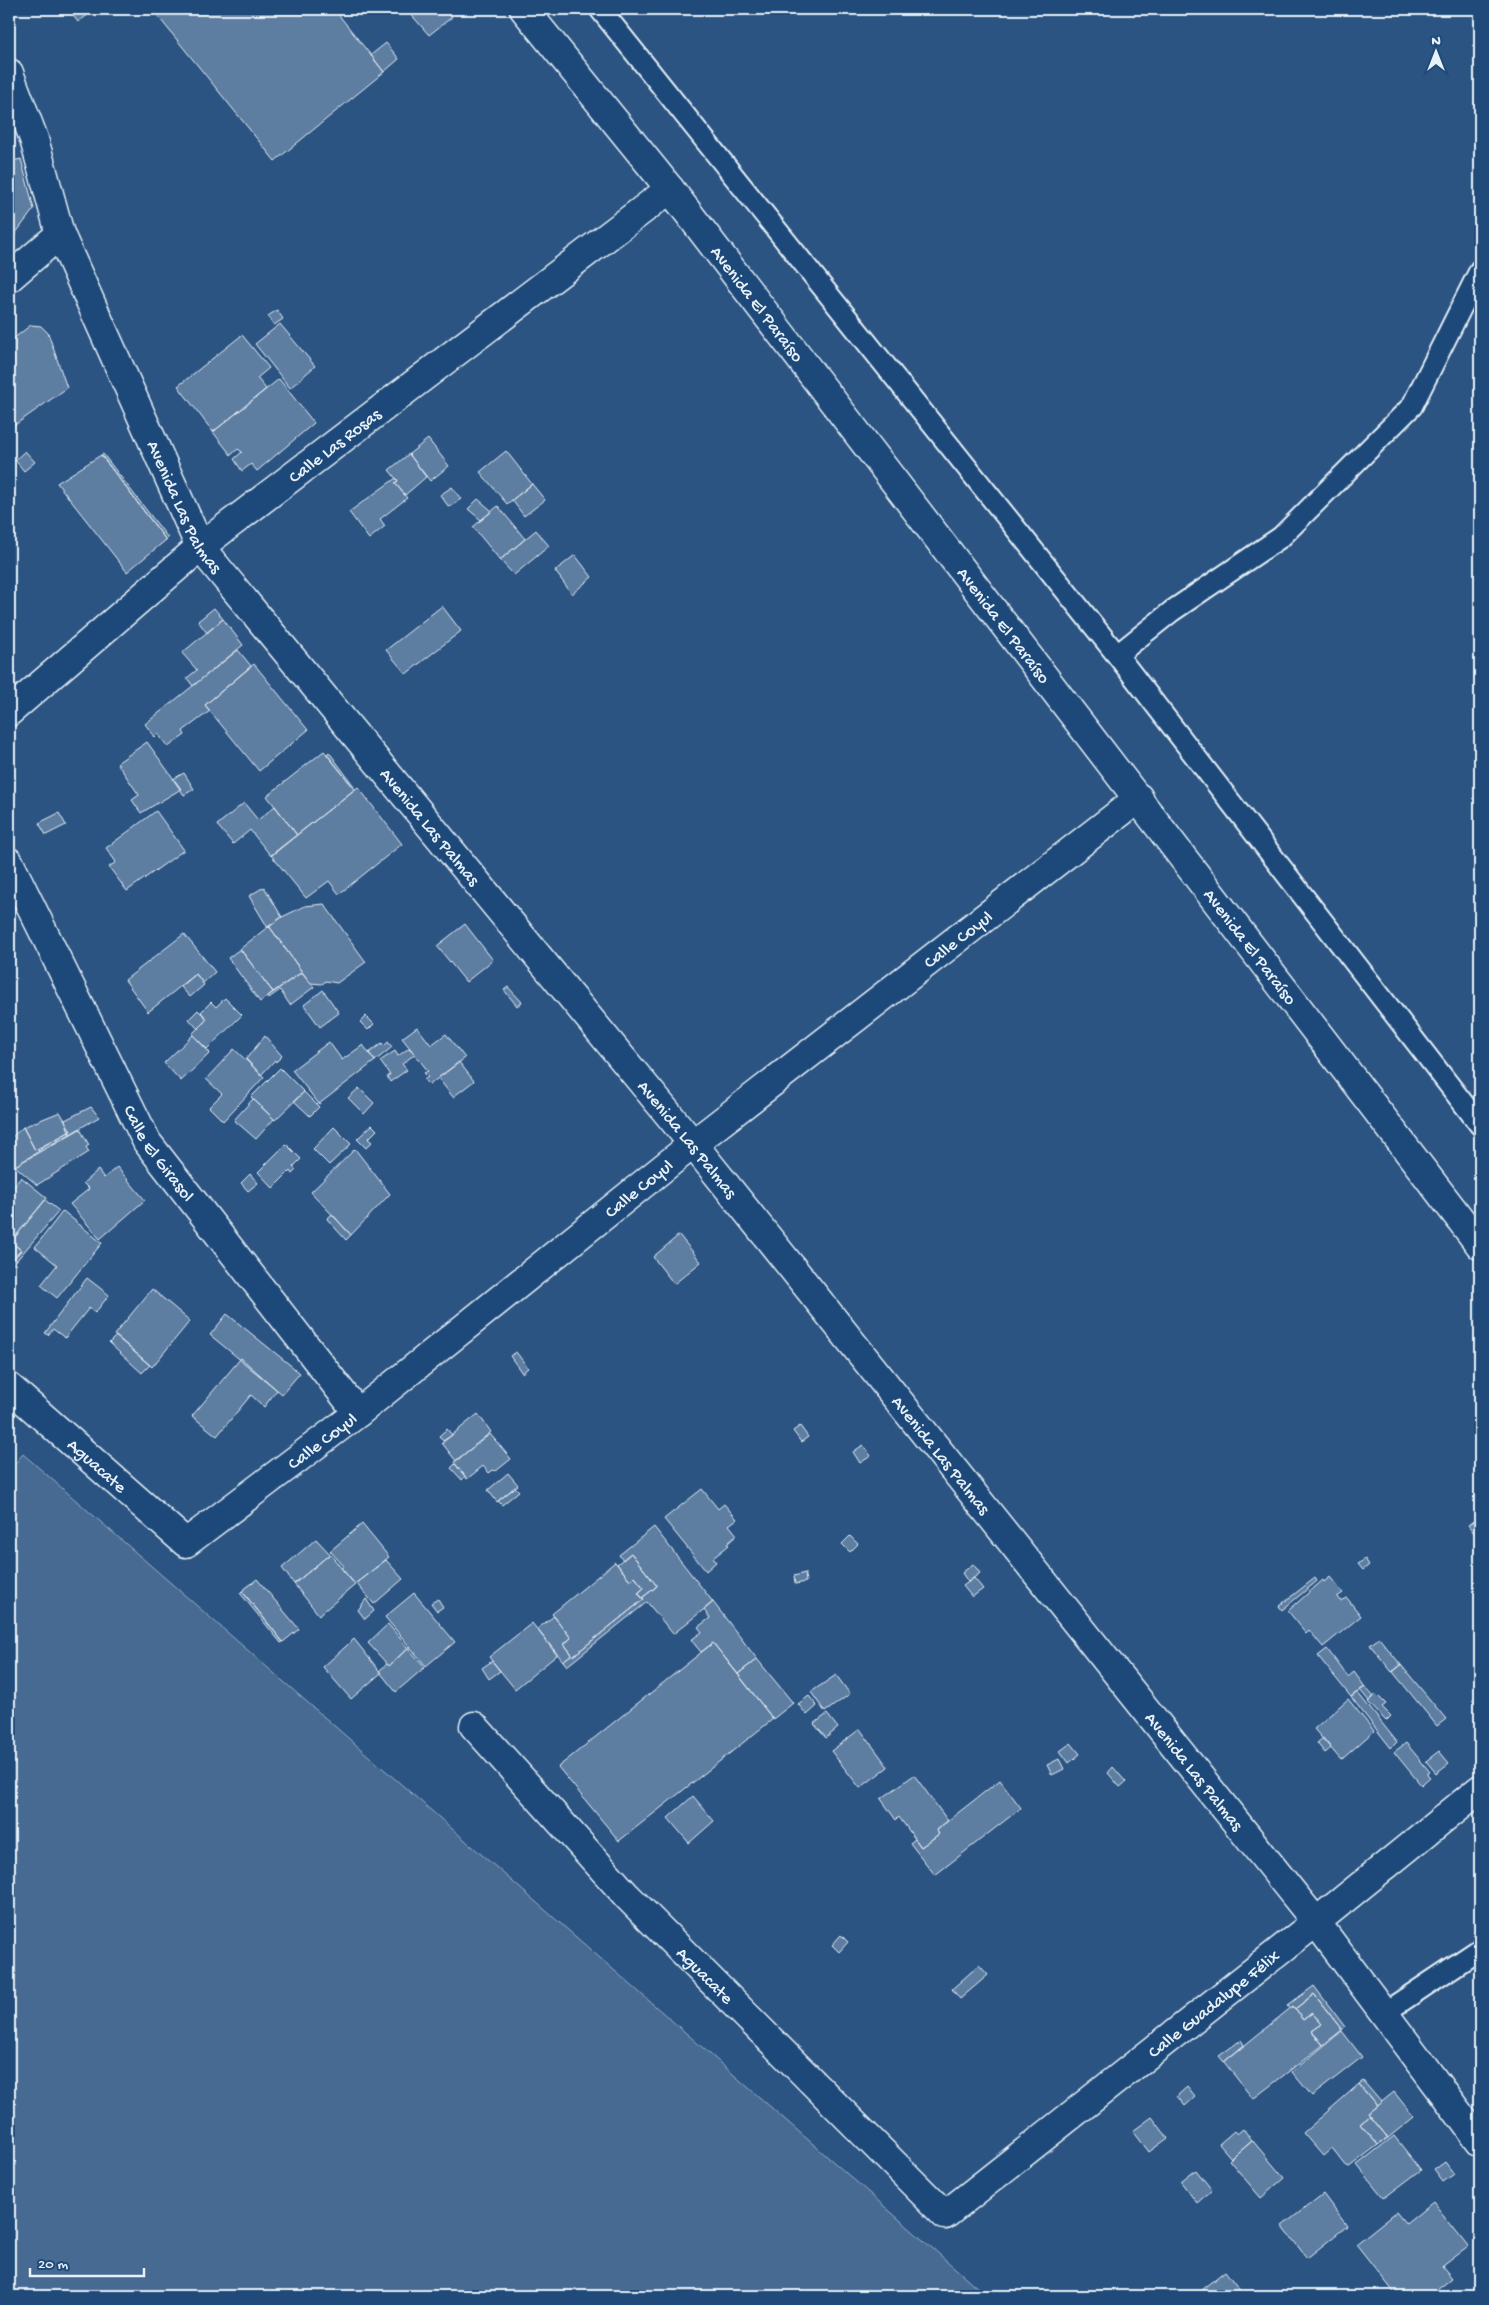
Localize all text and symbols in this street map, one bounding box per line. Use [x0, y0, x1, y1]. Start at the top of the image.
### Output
north arrow [1412, 28, 1462, 78]
text: N [1431, 33, 1441, 50]
street label: Avenida El Paraíso [705, 243, 807, 367]
street label: Calle Las Rosas [285, 404, 387, 489]
street label: Avenida Las Palmas [141, 438, 226, 579]
street label: Avenida El Paraíso [951, 564, 1053, 689]
street label: Avenida Las Palmas [374, 765, 484, 892]
street label: Avenida El Paraíso [1198, 885, 1300, 1010]
street label: Calle Coyul [920, 907, 998, 974]
street label: Avenida Las Palmas [632, 1077, 741, 1205]
street label: Calle El Girasol [118, 1102, 198, 1207]
street label: Calle Coyul [601, 1156, 678, 1224]
street label: Avenida Las Palmas [886, 1393, 994, 1521]
street label: Calle Coyul [284, 1409, 362, 1475]
street label: Aguacate [62, 1435, 130, 1499]
street label: Avenida Las Palmas [1139, 1709, 1248, 1837]
street label: Aguacate [671, 1944, 737, 2010]
street label: Calle Guadalupe Félix [1145, 1946, 1285, 2064]
scale bar [30, 2245, 144, 2277]
text: 20 m [38, 2256, 68, 2274]

